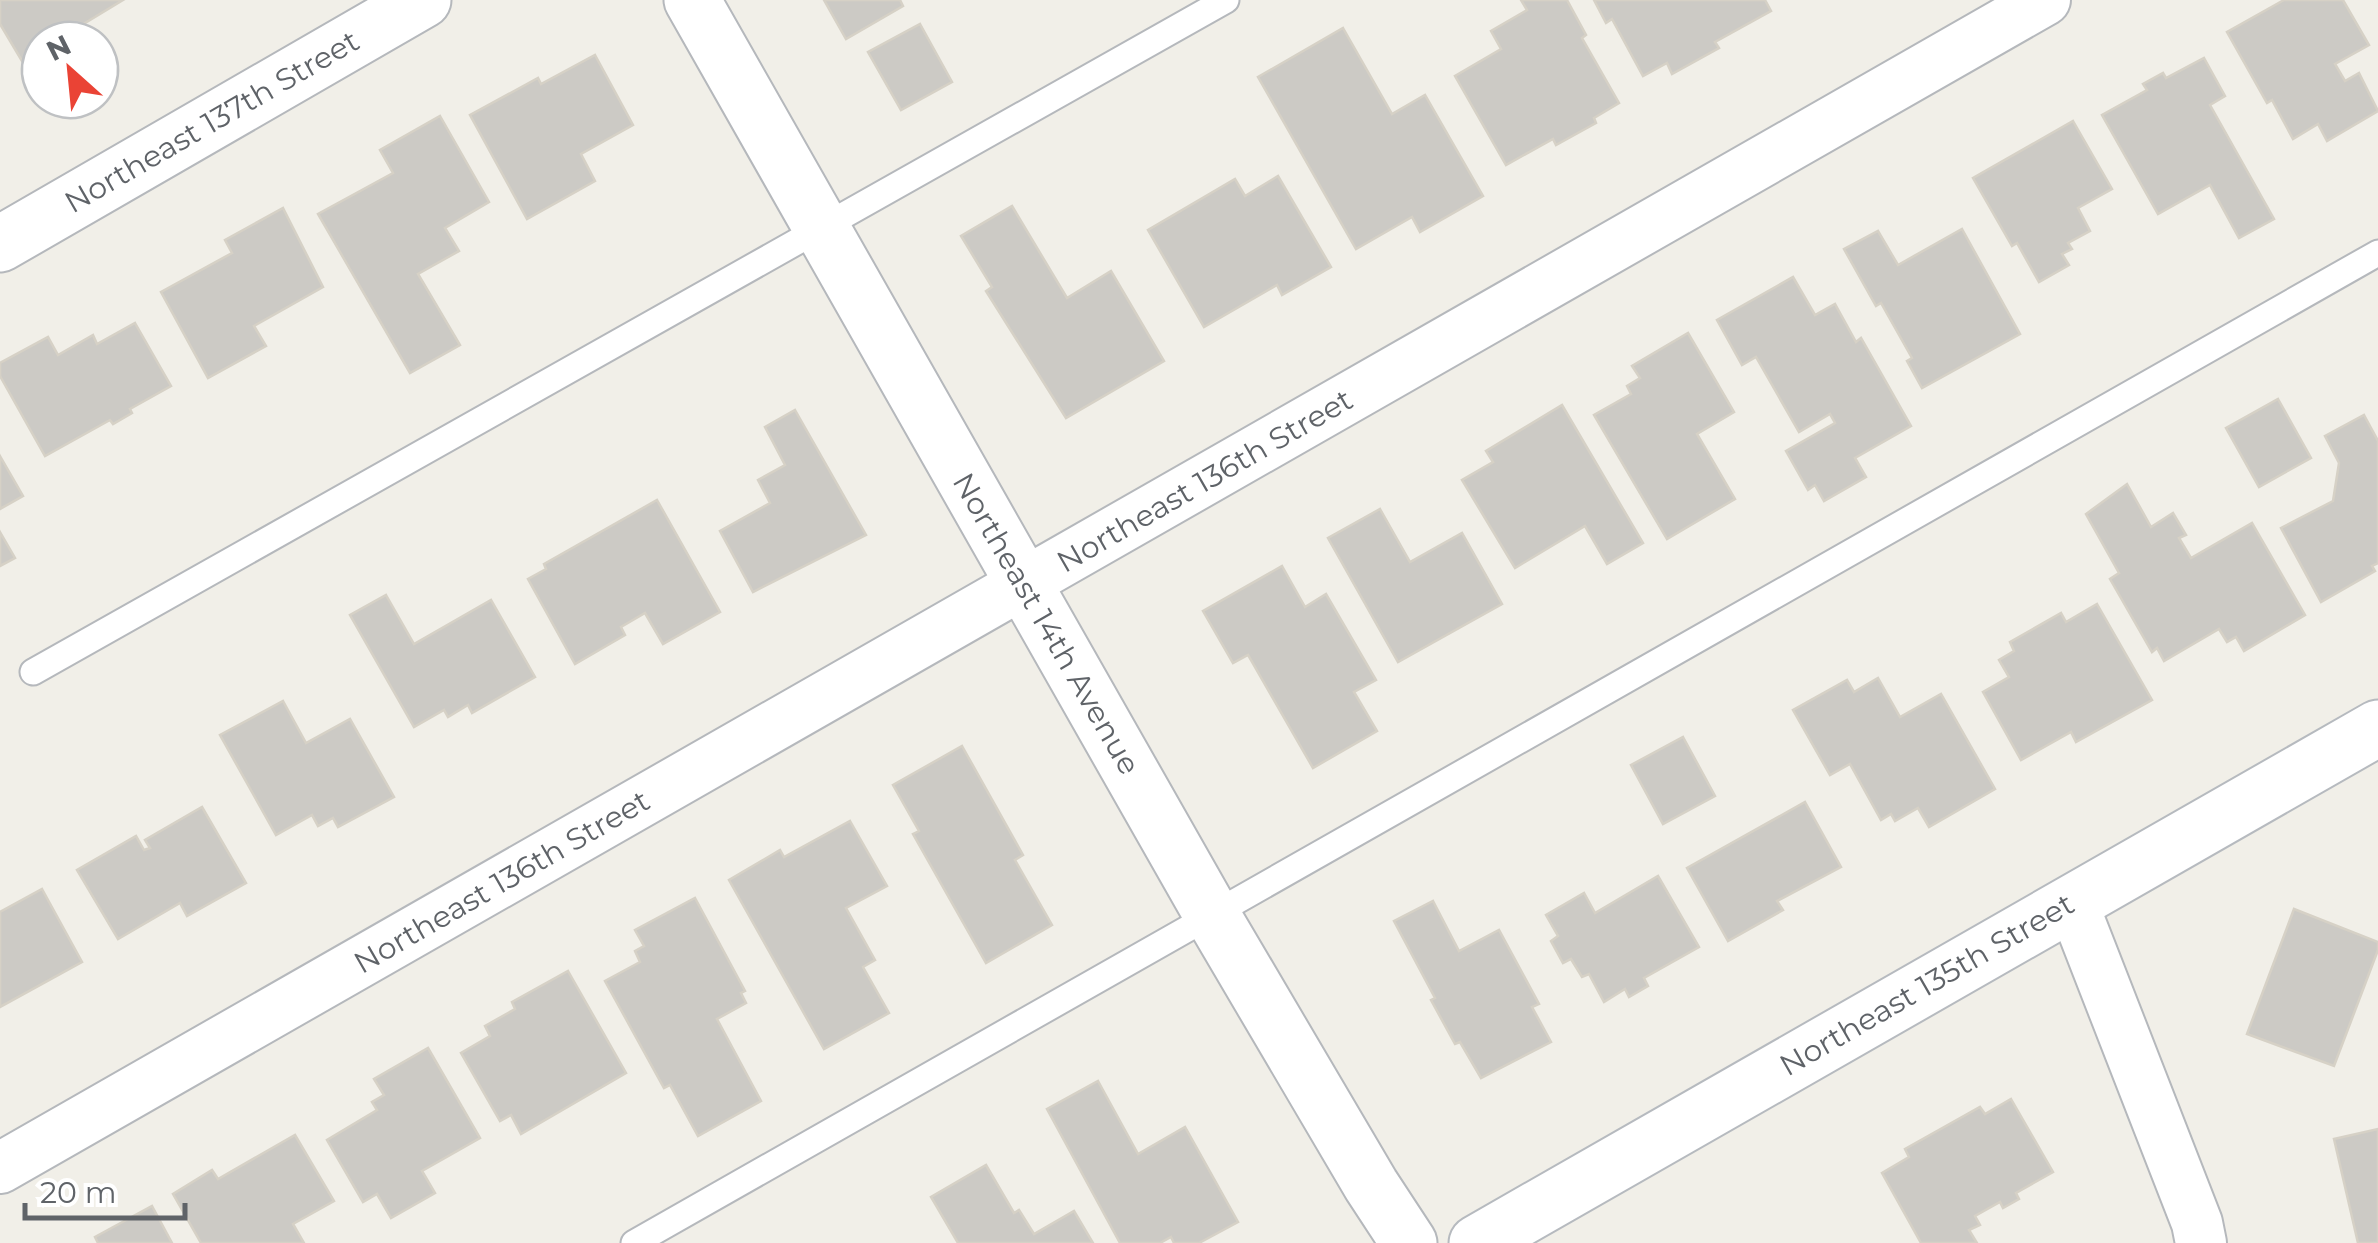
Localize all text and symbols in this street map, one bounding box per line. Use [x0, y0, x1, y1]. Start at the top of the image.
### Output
north arrow [20, 20, 120, 120]
street label: Northeast 137th Street [58, 23, 366, 221]
street label: Northeast 136th Street [1050, 381, 1359, 580]
street label: Northeast 14th Avenue [945, 466, 1148, 781]
street label: Northeast 136th Street [347, 782, 656, 981]
street label: Northeast 135th Street [1773, 885, 2080, 1084]
scale bar [25, 1158, 185, 1220]
text: 20 m [40, 1174, 117, 1211]

